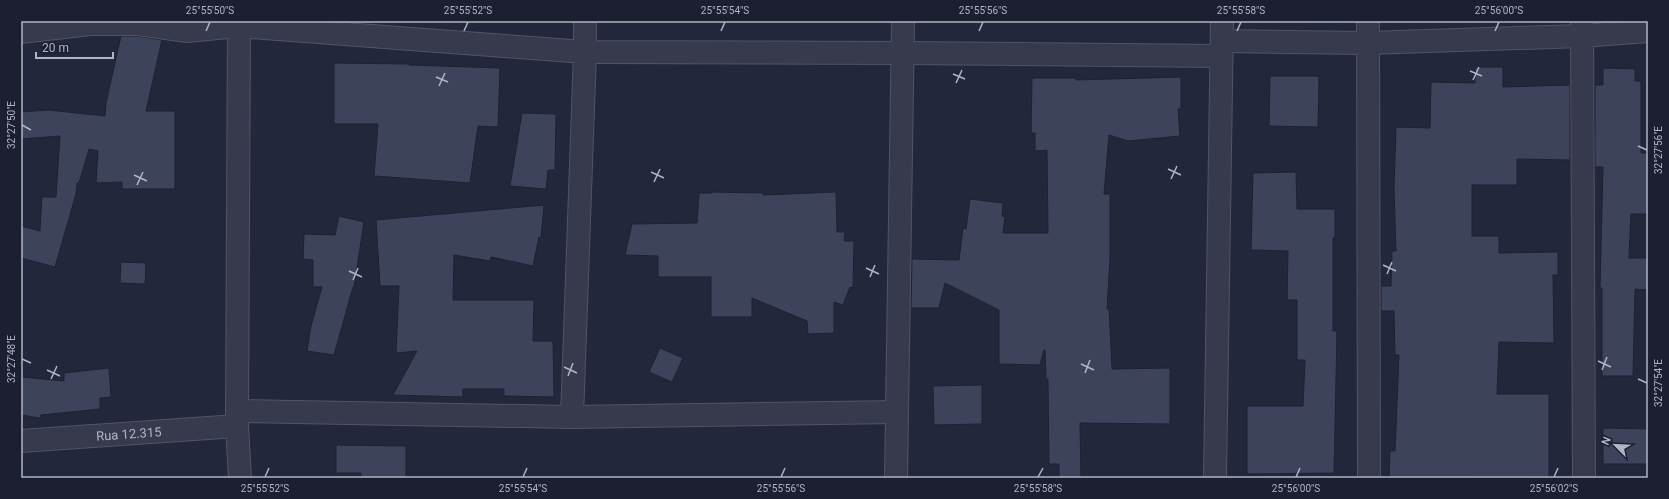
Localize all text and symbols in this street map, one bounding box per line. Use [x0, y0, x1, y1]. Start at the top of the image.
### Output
text: 25°55'50"S [186, 5, 234, 16]
text: 25°55'52"S [444, 5, 492, 16]
text: 25°55'54"S [701, 5, 749, 16]
text: 25°55'56"S [959, 5, 1007, 16]
text: 25°55'58"S [1217, 5, 1265, 16]
text: 25°56'00"S [1475, 5, 1523, 16]
scale bar [36, 34, 113, 60]
text: 20 m [42, 41, 69, 55]
text: 32°27'50"E [6, 101, 17, 149]
text: 32°27'56"E [1653, 126, 1664, 174]
text: 32°27'48"E [6, 335, 17, 383]
text: 32°27'54"E [1653, 359, 1664, 407]
street label: Rua 12.315 [96, 424, 162, 443]
north arrow [1595, 425, 1635, 465]
text: N [1599, 435, 1614, 447]
text: 25°55'52"S [241, 483, 289, 494]
text: 25°55'54"S [499, 483, 547, 494]
text: 25°55'56"S [757, 483, 805, 494]
text: 25°55'58"S [1014, 483, 1062, 494]
text: 25°56'00"S [1272, 483, 1320, 494]
text: 25°56'02"S [1530, 483, 1578, 494]

